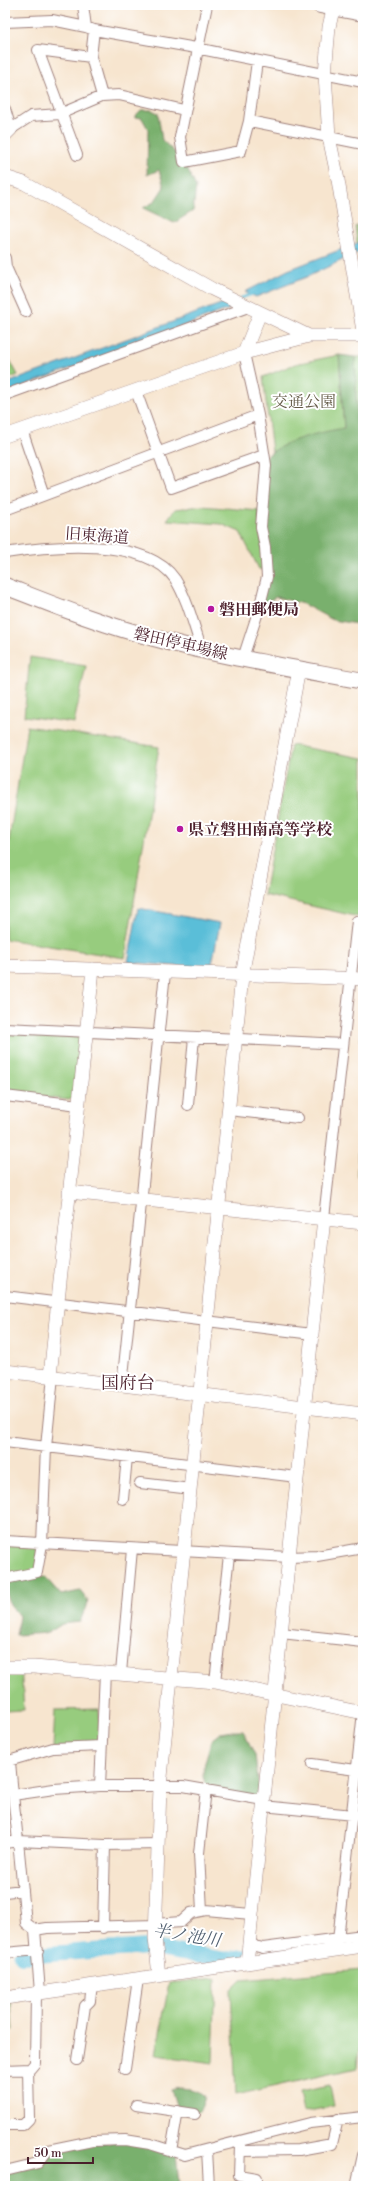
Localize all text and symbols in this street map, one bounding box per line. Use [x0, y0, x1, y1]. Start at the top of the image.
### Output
park label: 交通公園 [272, 392, 336, 412]
street label: 旧東海道 [64, 524, 130, 548]
place label: 磐田郵便局 [219, 600, 299, 620]
marker: 磐田郵便局 [206, 604, 216, 614]
street label: 磐田停車場線 [132, 623, 230, 665]
place label: 県立磐田南高等学校 [188, 820, 333, 840]
marker: 県立磐田南高等学校 [175, 824, 185, 834]
district label: 国府台 [101, 1372, 155, 1395]
water label: 半ノ池川 [152, 1920, 224, 1952]
scale bar [28, 2139, 93, 2165]
text: 50 m [34, 2146, 62, 2161]

